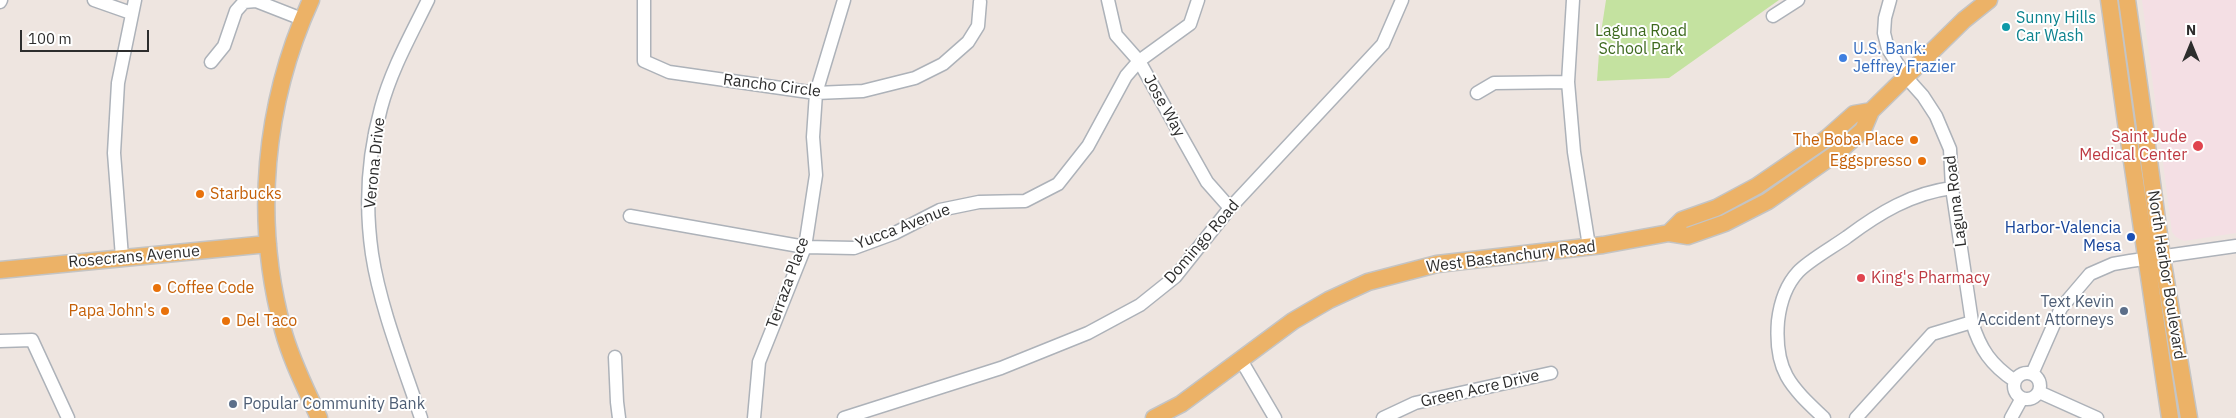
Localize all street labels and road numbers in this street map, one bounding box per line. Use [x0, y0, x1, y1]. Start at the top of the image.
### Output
street label: Rancho Circle [722, 70, 822, 102]
street label: Jose Way [1139, 72, 1189, 140]
street label: Verona Drive [361, 117, 389, 209]
street label: Laguna Road [1941, 154, 1971, 248]
street label: North Harbor Boulevard [2143, 189, 2189, 361]
street label: Domingo Road [1160, 196, 1244, 288]
street label: Yucca Avenue [853, 200, 953, 254]
street label: Terraza Place [763, 235, 813, 331]
street label: West Bastanchury Road [1425, 237, 1597, 277]
street label: Rosecrans Avenue [67, 242, 201, 272]
street label: Green Acre Drive [1419, 366, 1541, 412]

